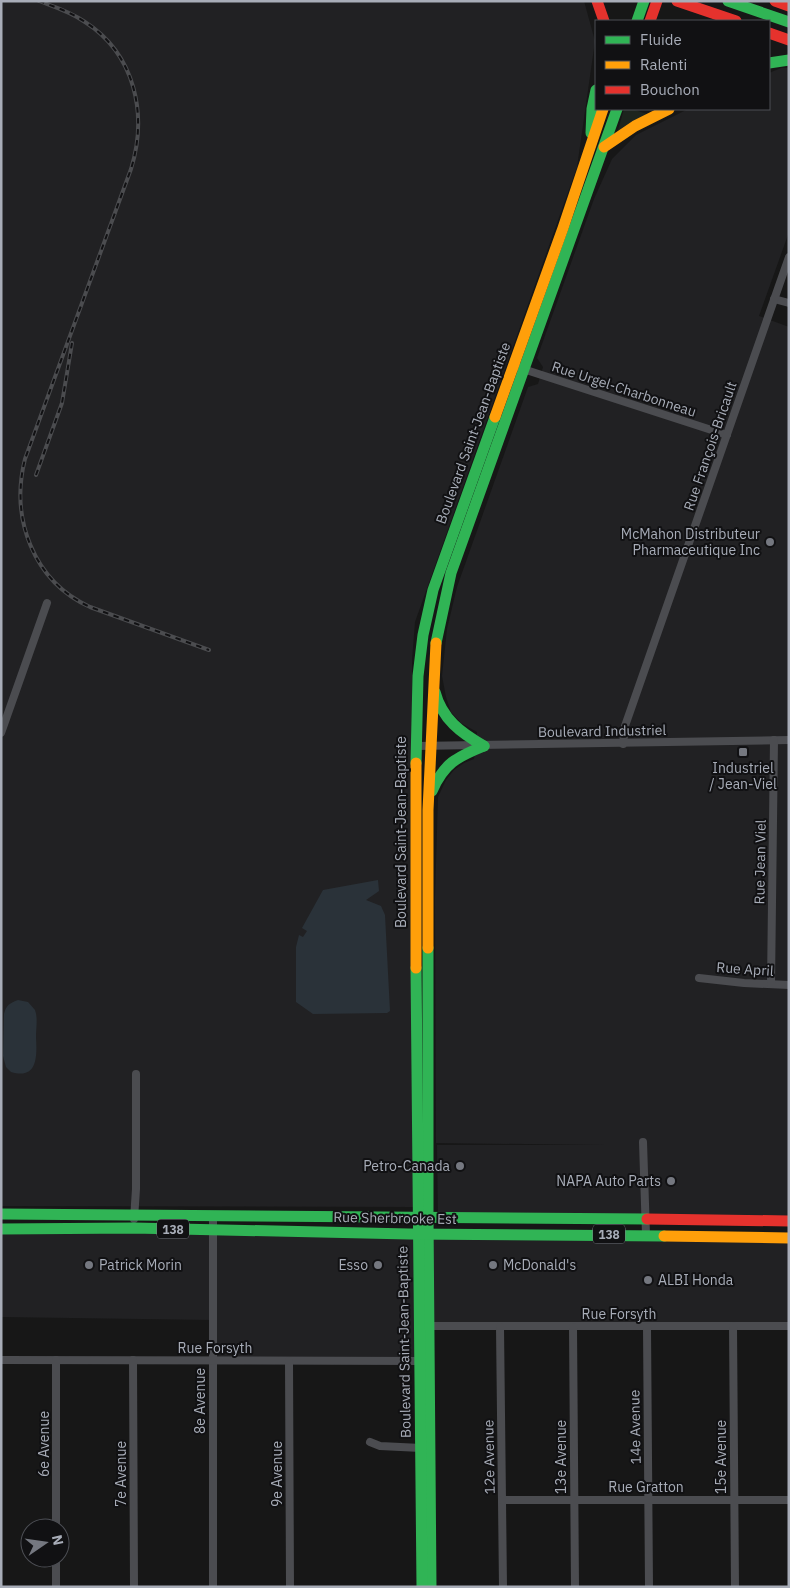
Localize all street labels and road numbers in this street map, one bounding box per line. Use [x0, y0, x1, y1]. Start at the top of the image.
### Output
street label: Boulevard Saint-Jean-Baptiste [432, 339, 514, 526]
street label: Rue Urgel-Charbonneau [549, 357, 699, 421]
street label: Rue François-Bricault [679, 379, 741, 513]
street label: Boulevard Industriel [538, 721, 667, 741]
street label: Boulevard Saint-Jean-Baptiste [392, 736, 410, 928]
street label: Rue Jean Viel [750, 819, 770, 905]
street label: Rue April [716, 958, 774, 980]
street label: Rue Sherbrooke Est [333, 1208, 457, 1228]
road number: 138 [157, 1220, 189, 1238]
road number: 138 [593, 1224, 625, 1244]
street label: Boulevard Saint-Jean-Baptiste [393, 1246, 415, 1438]
street label: Rue Forsyth [582, 1305, 656, 1323]
street label: Rue Forsyth [178, 1339, 252, 1357]
street label: 8e Avenue [191, 1368, 209, 1434]
street label: 14e Avenue [625, 1389, 645, 1464]
street label: 6e Avenue [35, 1411, 53, 1477]
street label: 12e Avenue [479, 1419, 499, 1494]
street label: 13e Avenue [552, 1419, 570, 1494]
street label: 15e Avenue [712, 1419, 730, 1494]
street label: 7e Avenue [112, 1441, 130, 1507]
street label: 9e Avenue [268, 1441, 286, 1507]
street label: Rue Gratton [608, 1478, 684, 1496]

